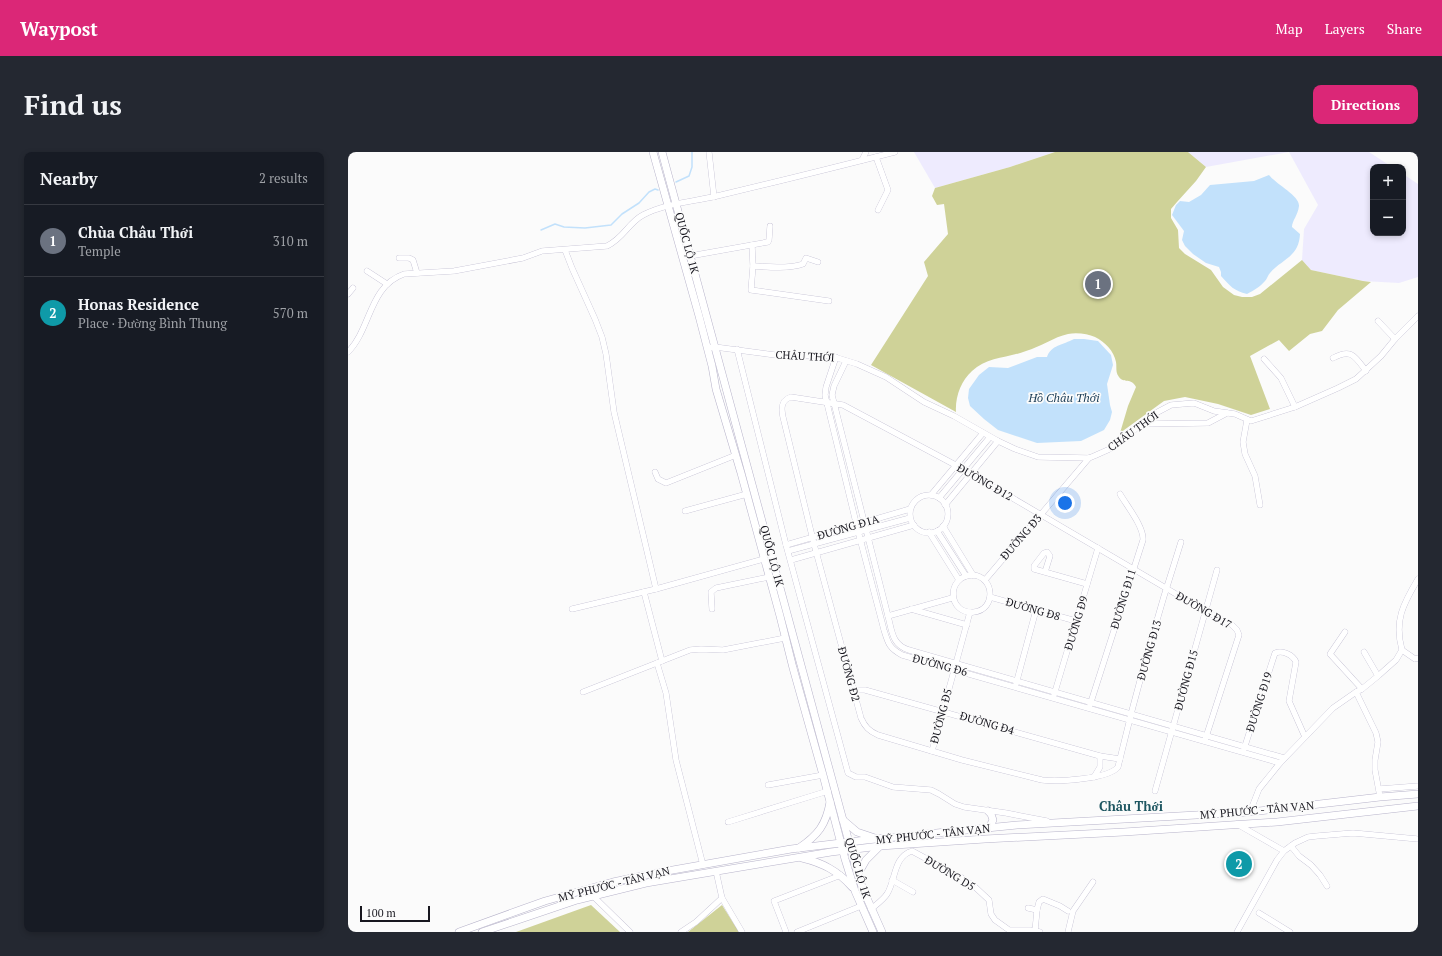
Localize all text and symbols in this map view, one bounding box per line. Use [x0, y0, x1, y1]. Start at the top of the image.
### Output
text: Waypost [20, 16, 98, 41]
text: Map [1276, 19, 1303, 38]
text: Layers [1325, 19, 1365, 38]
text: Share [1387, 19, 1422, 38]
button: Directions [1313, 85, 1418, 124]
text: Find us [24, 86, 122, 123]
map controls [1370, 164, 1406, 236]
button: + [1370, 164, 1406, 200]
text: Nearby [40, 167, 98, 190]
text: 2 results [259, 169, 308, 187]
button: − [1370, 200, 1406, 236]
street label: QUỐC LỘ 1K [672, 211, 702, 276]
text: Chùa Châu Thới [78, 222, 193, 242]
text: 1 [49, 232, 57, 250]
text: 310 m [273, 232, 308, 250]
text: Temple [78, 242, 121, 260]
pin: 1 [1085, 269, 1111, 299]
text: Honas Residence [78, 294, 199, 314]
text: 2 [49, 304, 57, 322]
text: 570 m [273, 304, 308, 322]
text: Place · Đường Bình Thung [78, 314, 227, 332]
street label: CHÂU THỚI [775, 347, 835, 365]
water label: Hồ Châu Thới [1027, 390, 1100, 405]
street label: CHÂU THỚI [1105, 408, 1161, 454]
street label: ĐƯỜNG Đ12 [955, 460, 1016, 504]
your location [1055, 493, 1075, 513]
street label: ĐƯỜNG Đ1A [815, 511, 881, 543]
street label: ĐƯỜNG Đ3 [997, 511, 1045, 563]
street label: QUỐC LỘ 1K [757, 524, 787, 589]
street label: ĐƯỜNG Đ11 [1107, 567, 1139, 631]
street label: ĐƯỜNG Đ17 [1174, 588, 1235, 632]
street label: ĐƯỜNG Đ9 [1061, 594, 1091, 652]
street label: ĐƯỜNG Đ8 [1004, 595, 1062, 624]
street label: ĐƯỜNG Đ13 [1134, 618, 1164, 682]
street label: ĐƯỜNG Đ2 [835, 645, 863, 703]
street label: ĐƯỜNG Đ15 [1171, 648, 1201, 712]
street label: ĐƯỜNG Đ6 [911, 651, 969, 679]
street label: ĐƯỜNG Đ19 [1243, 670, 1275, 734]
street label: ĐƯỜNG Đ5 [927, 687, 955, 745]
street label: ĐƯỜNG Đ4 [958, 709, 1016, 738]
district label: Châu Thới [1099, 797, 1163, 815]
street label: MỸ PHƯỚC - TÂN VẠN [1199, 798, 1315, 822]
street label: MỸ PHƯỚC - TÂN VẠN [875, 821, 991, 847]
street label: QUỐC LỘ 1K [842, 836, 874, 901]
pin: 2 [1226, 849, 1252, 879]
street label: ĐƯỜNG D5 [922, 853, 978, 894]
street label: MỸ PHƯỚC - TÂN VẠN [557, 863, 671, 905]
scale bar [360, 904, 430, 923]
text: 100 m [366, 906, 396, 920]

